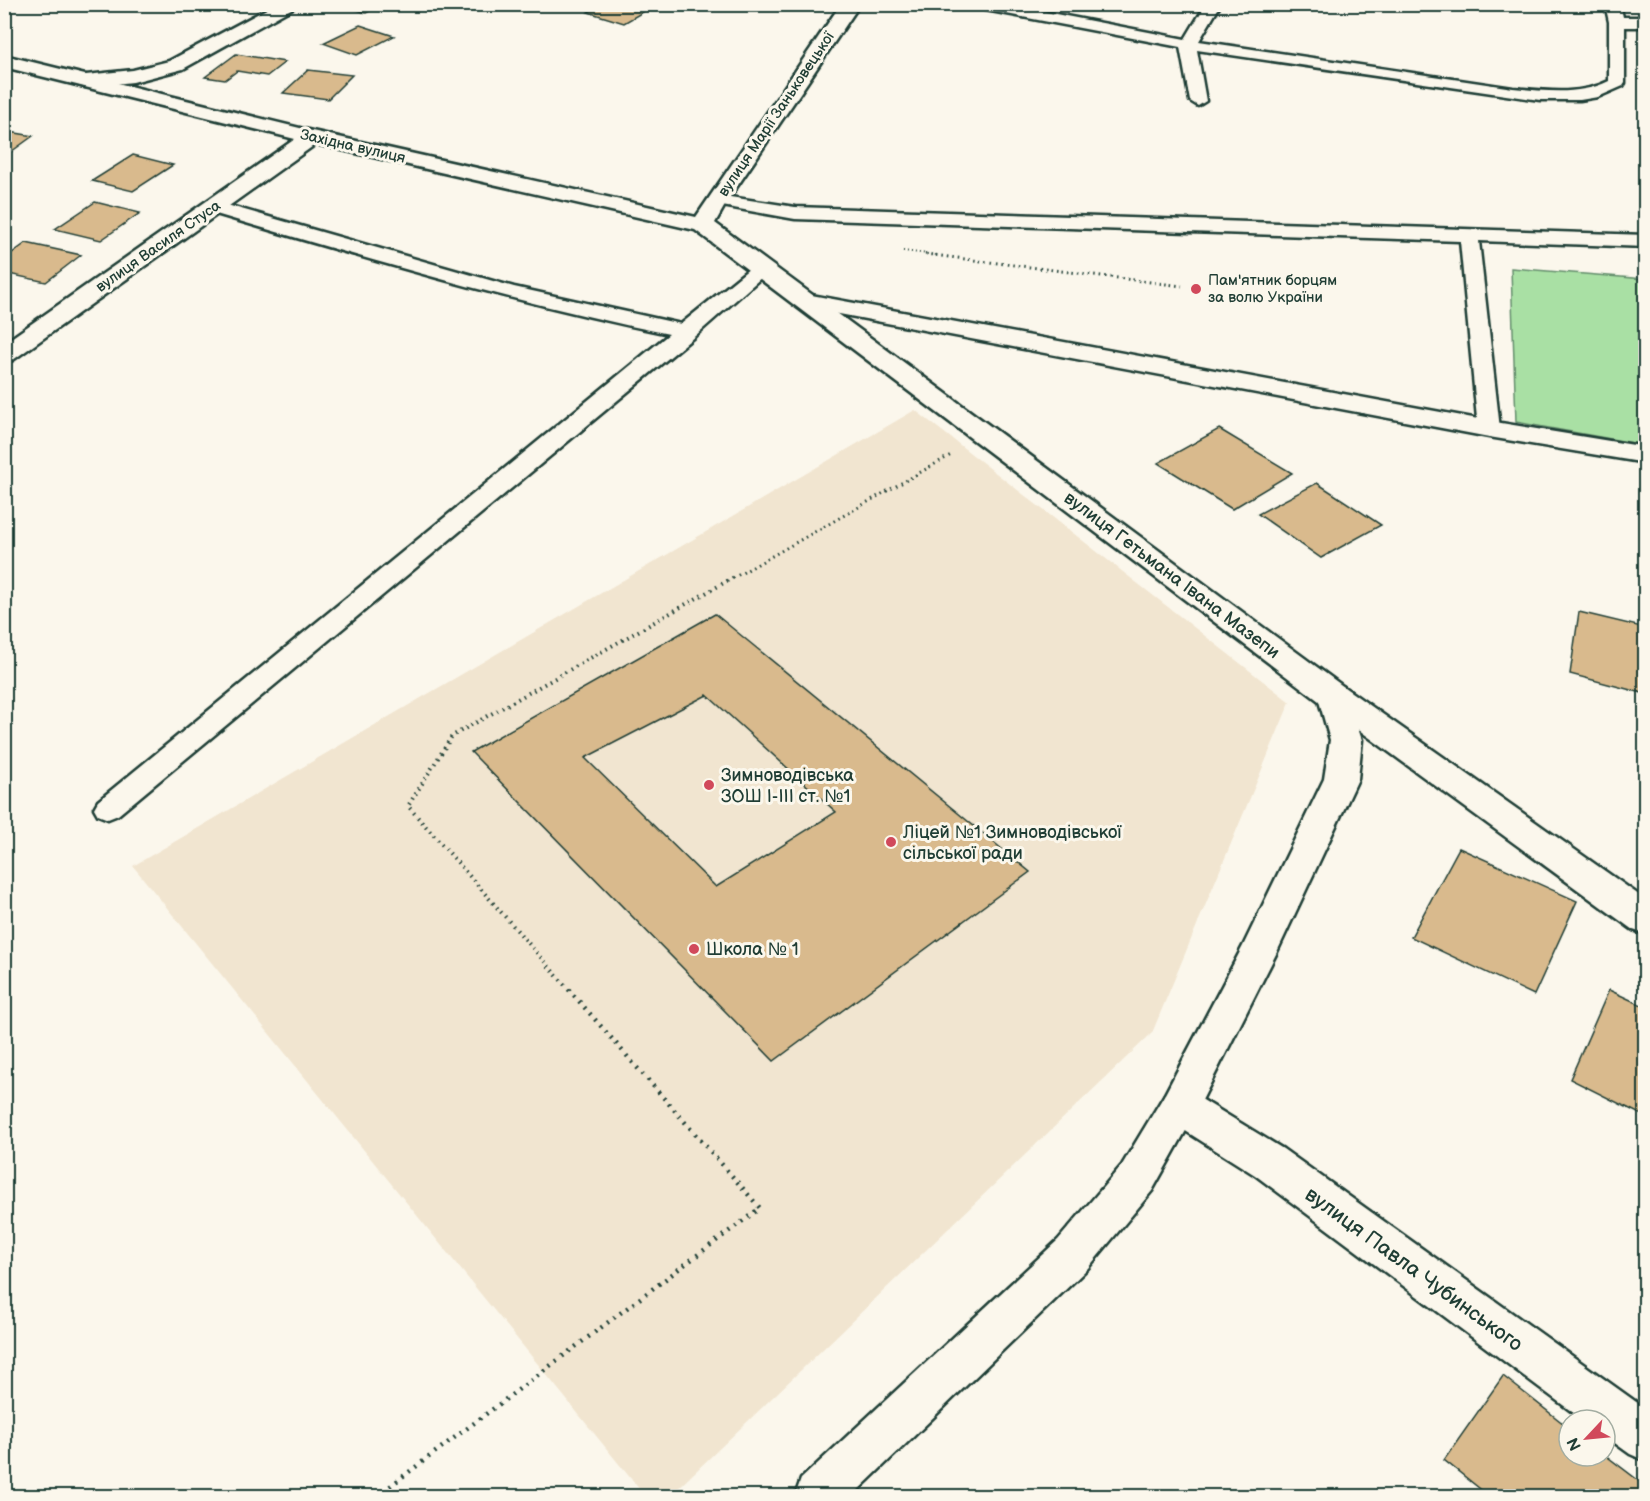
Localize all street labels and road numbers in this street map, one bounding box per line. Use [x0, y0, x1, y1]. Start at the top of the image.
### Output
street label: вулиця Марії Заньковецької [714, 28, 839, 200]
street label: Західна вулиця [298, 125, 407, 168]
street label: вулиця Василя Стуса [92, 196, 225, 297]
street label: вулиця Гетьмана Івана Мазепи [1060, 487, 1284, 663]
street label: вулиця Павла Чубинського [1300, 1182, 1527, 1357]

